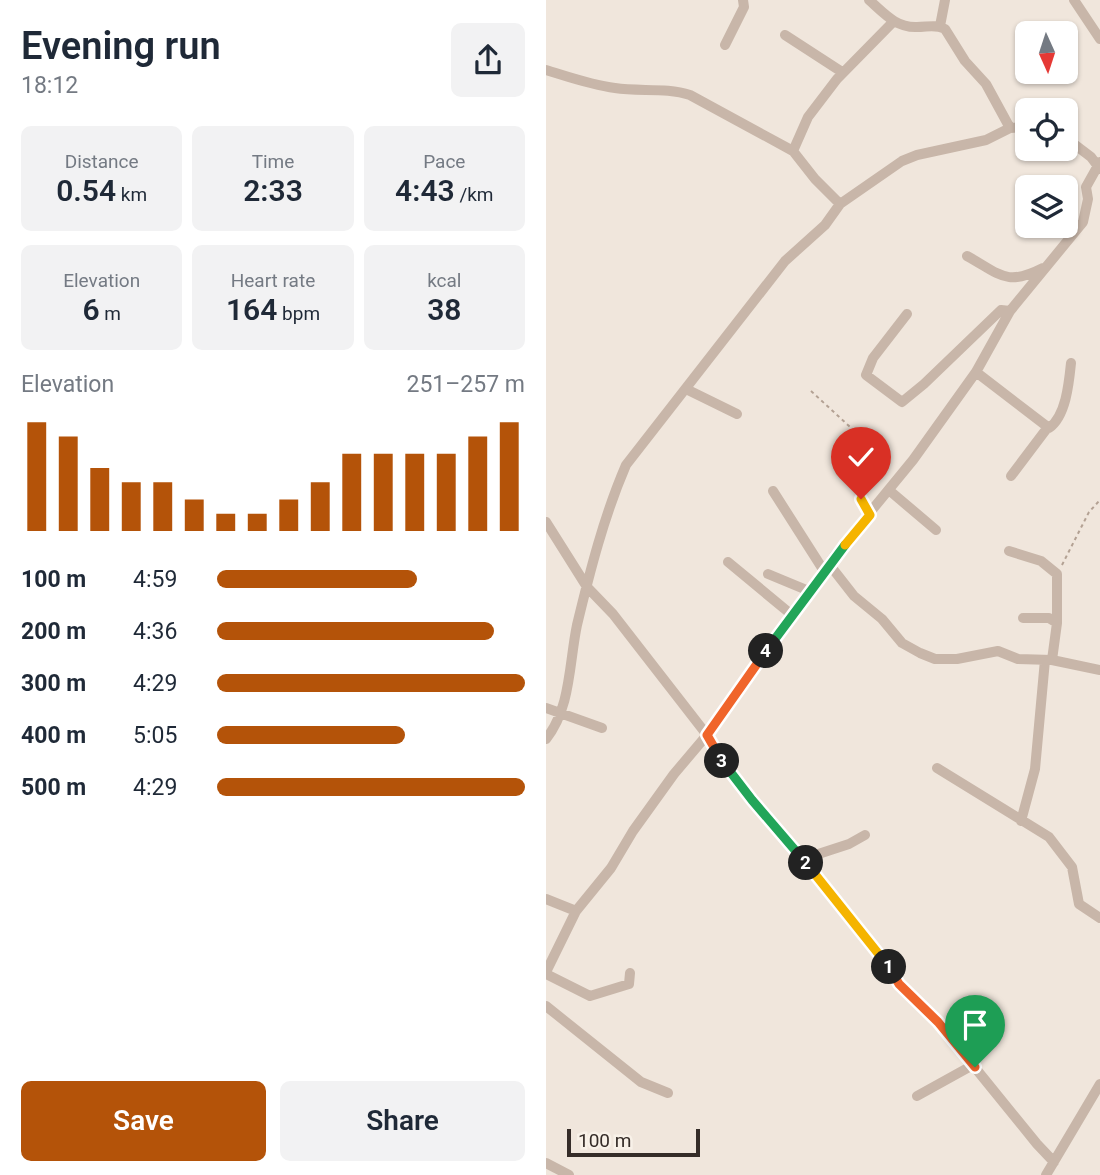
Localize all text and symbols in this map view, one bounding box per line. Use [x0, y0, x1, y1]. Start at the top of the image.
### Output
north arrow [1015, 21, 1078, 84]
map controls [1015, 21, 1078, 238]
button: share [451, 23, 525, 97]
text: Evening run [21, 24, 221, 68]
text: 18:12 [21, 72, 78, 99]
button: locate [1015, 98, 1078, 161]
text: Distance [65, 150, 139, 173]
text: Time [252, 150, 294, 173]
text: Pace [423, 150, 465, 173]
text: 0.54 [56, 173, 116, 208]
text: 2:33 [243, 173, 303, 208]
text: 4:43 [395, 173, 455, 208]
button: layers [1015, 175, 1078, 238]
text: km [116, 183, 147, 206]
text: /km [455, 183, 494, 206]
text: Elevation [63, 269, 140, 292]
text: Heart rate [231, 269, 315, 292]
text: kcal [427, 269, 462, 292]
text: 6 [82, 292, 100, 327]
text: 164 [226, 292, 277, 327]
text: 38 [427, 292, 461, 327]
text: m [100, 302, 121, 325]
text: bpm [277, 302, 320, 325]
text: Elevation [21, 371, 114, 398]
text: 251–257 m [406, 371, 525, 398]
pin [831, 427, 891, 499]
icon: check [842, 438, 880, 476]
text: 100 m [21, 566, 86, 593]
text: 4:59 [133, 566, 177, 593]
text: 200 m [21, 618, 86, 645]
text: 4:36 [133, 618, 177, 645]
pin: 4 [748, 634, 784, 668]
text: 4 [760, 639, 771, 662]
text: 300 m [21, 670, 86, 697]
text: 4:29 [133, 670, 177, 697]
text: 400 m [21, 722, 86, 749]
text: 5:05 [133, 722, 177, 749]
pin: 3 [704, 744, 740, 778]
text: 3 [716, 749, 727, 772]
text: 500 m [21, 774, 86, 801]
text: 4:29 [133, 774, 177, 801]
pin: 2 [789, 846, 824, 880]
text: 2 [800, 851, 811, 874]
pin: 1 [872, 950, 906, 984]
text: 1 [883, 955, 894, 978]
pin [945, 995, 1005, 1067]
icon: arrive [956, 1006, 994, 1044]
button: Save [21, 1081, 266, 1161]
button: Share [280, 1081, 525, 1161]
scale bar [567, 1126, 700, 1158]
text: 100 m [578, 1129, 631, 1152]

